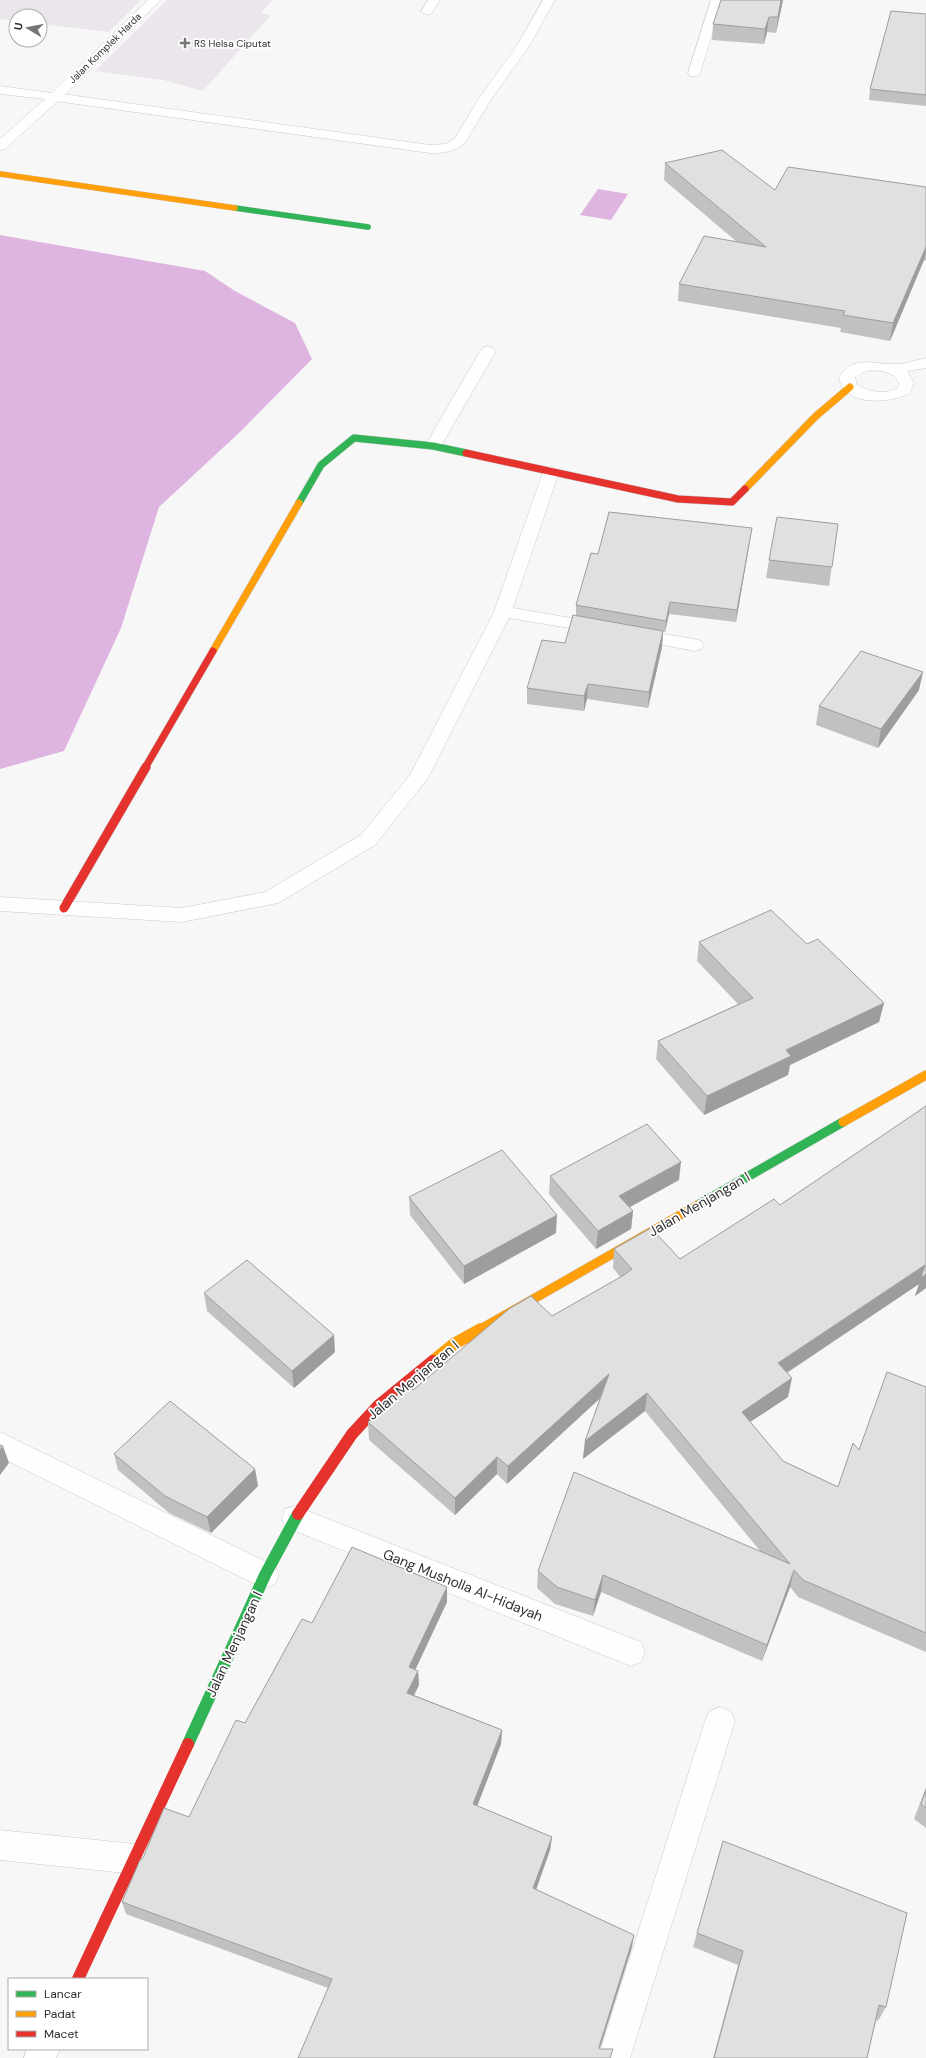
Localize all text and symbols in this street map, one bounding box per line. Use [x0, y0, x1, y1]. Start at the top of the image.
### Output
north arrow [8, 8, 48, 48]
street label: Jalan Komplek Harda [66, 10, 144, 86]
text: U [11, 21, 26, 31]
marker: RS Helsa Ciputat [179, 37, 191, 49]
place label: RS Helsa Ciputat [194, 37, 271, 50]
street label: Jalan Menjangan I [645, 1168, 753, 1240]
street label: Jalan Menjangan I [363, 1336, 463, 1424]
street label: Gang Musholla Al-Hidayah [381, 1545, 545, 1625]
street label: Jalan Menjangan I [202, 1588, 266, 1700]
legend [8, 1978, 148, 2050]
text: Lancar [44, 1986, 82, 2002]
text: Padat [44, 2006, 76, 2022]
text: Macet [44, 2026, 79, 2042]

